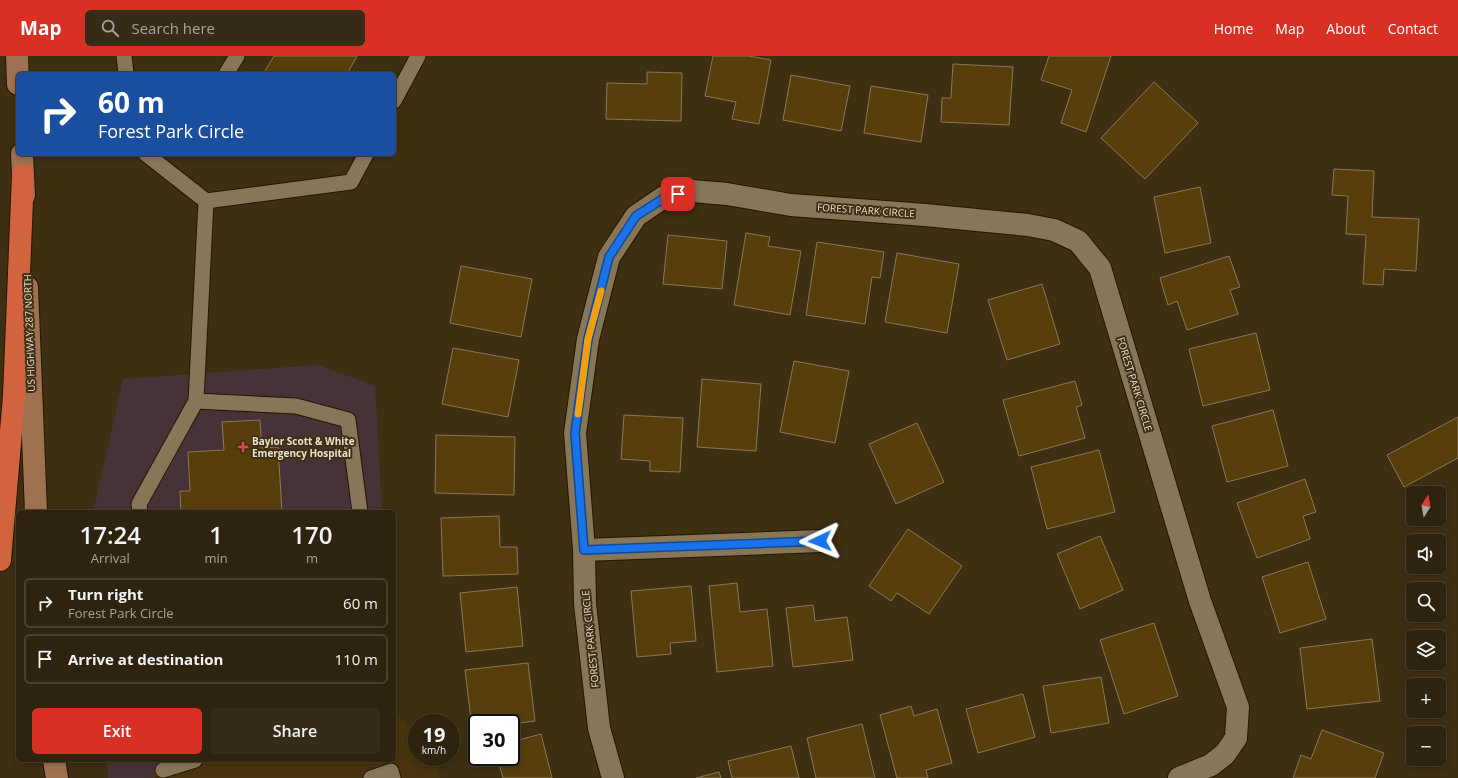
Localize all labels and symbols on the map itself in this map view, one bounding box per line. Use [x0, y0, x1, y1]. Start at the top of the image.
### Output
pin [661, 177, 695, 211]
street label: FOREST PARK CIRCLE [817, 200, 915, 220]
street label: US HIGHWAY 287 NORTH [20, 274, 38, 392]
street label: FOREST PARK CIRCLE [1114, 335, 1156, 433]
place label: Baylor Scott & White Emergency Hospital [252, 434, 355, 460]
marker: Baylor Scott & White Emergency Hospital [237, 441, 249, 453]
north arrow [1406, 486, 1446, 526]
position arrow [799, 520, 841, 562]
street label: FOREST PARK CIRCLE [578, 590, 602, 688]
speed limit sign: 30 [468, 714, 520, 766]

